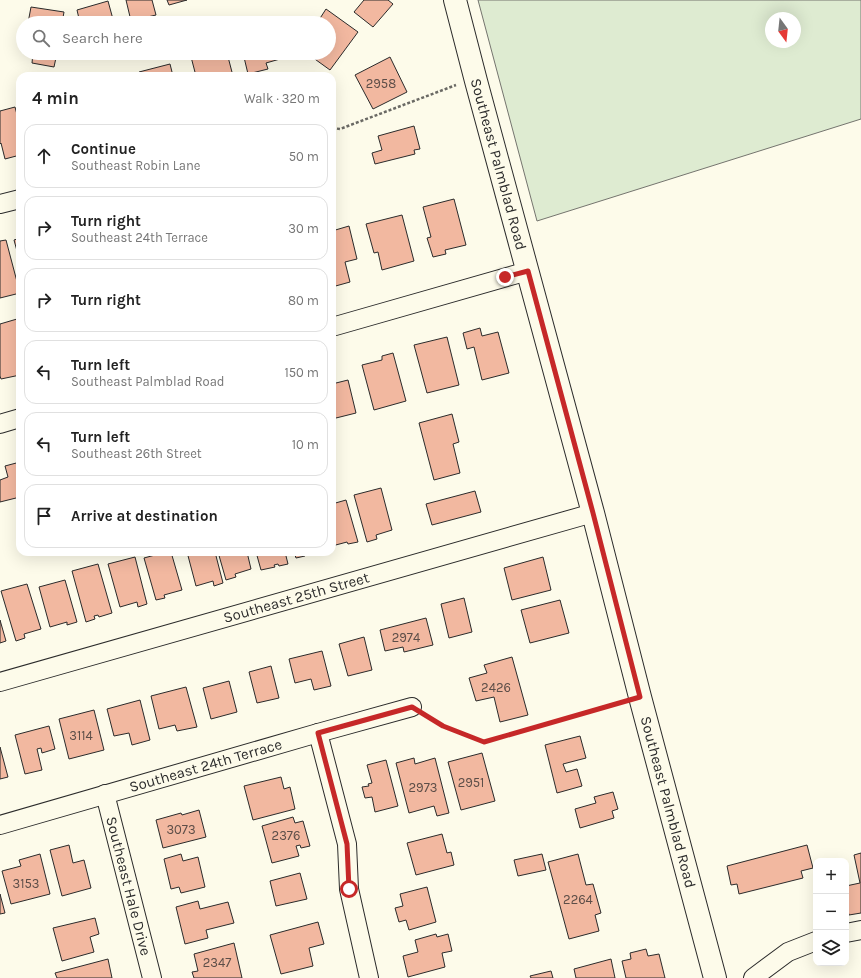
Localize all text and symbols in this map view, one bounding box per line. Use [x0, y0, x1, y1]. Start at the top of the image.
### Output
north arrow [765, 12, 801, 48]
search box [16, 16, 336, 60]
icon: search [30, 27, 52, 49]
text: Search here [62, 29, 143, 47]
house number: 2958 [366, 76, 396, 91]
street label: Southeast Palmblad Road [467, 76, 530, 252]
text: 4 min [32, 88, 79, 108]
text: Walk · 320 m [244, 91, 320, 106]
text: Continue [71, 140, 136, 158]
icon: ahead [33, 145, 55, 167]
text: 50 m [289, 149, 319, 164]
text: Southeast Robin Lane [71, 158, 201, 173]
text: Turn right [71, 212, 141, 230]
icon: right [33, 217, 55, 239]
text: 30 m [288, 221, 319, 236]
text: Southeast 24th Terrace [71, 230, 208, 245]
route end [496, 268, 514, 286]
icon: right [33, 289, 55, 311]
text: Turn right [71, 291, 141, 309]
text: 80 m [288, 293, 319, 308]
text: Turn left [71, 356, 130, 374]
icon: left [33, 361, 55, 383]
text: 150 m [284, 365, 319, 380]
text: Southeast Palmblad Road [71, 374, 225, 389]
text: Turn left [71, 428, 130, 446]
icon: left [33, 433, 55, 455]
text: 10 m [292, 437, 319, 452]
text: Southeast 26th Street [71, 446, 202, 461]
icon: arrive [33, 505, 55, 527]
text: Arrive at destination [71, 507, 218, 525]
street label: Southeast 25th Street [221, 568, 372, 627]
house number: 2974 [392, 630, 420, 645]
house number: 2426 [481, 680, 511, 695]
street label: Southeast Palmblad Road [637, 714, 700, 890]
house number: 3114 [69, 728, 93, 743]
street label: Southeast 24th Terrace [127, 735, 284, 796]
house number: 2951 [458, 775, 484, 790]
house number: 2973 [409, 780, 437, 795]
street label: Southeast Hale Drive [102, 815, 155, 958]
house number: 3073 [166, 822, 196, 837]
house number: 2376 [272, 828, 300, 843]
map controls [813, 858, 849, 966]
button: + [813, 858, 849, 894]
house number: 3153 [13, 876, 40, 891]
route start [340, 880, 358, 898]
house number: 2264 [563, 892, 593, 907]
button: − [813, 894, 849, 930]
button: layers [813, 930, 849, 966]
house number: 2347 [203, 955, 231, 970]

